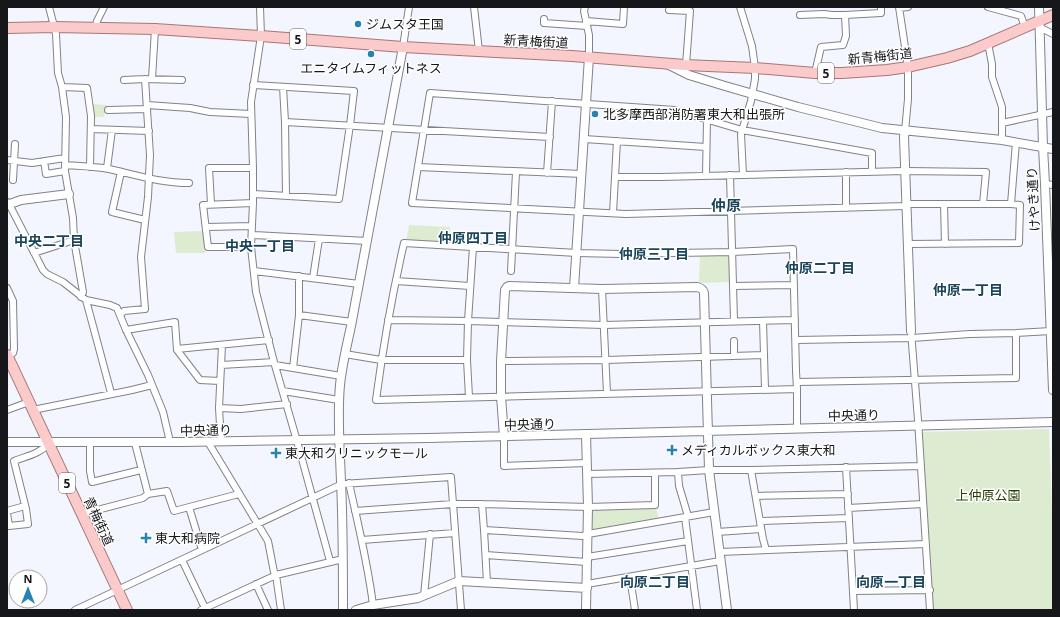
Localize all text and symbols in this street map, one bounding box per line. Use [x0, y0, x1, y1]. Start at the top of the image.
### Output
place label: ジムスタ王国 [366, 15, 444, 33]
marker: ジムスタ王国 [353, 19, 363, 29]
road number: 5 [290, 29, 306, 49]
street label: 新青梅街道 [503, 30, 569, 52]
street label: 新青梅街道 [847, 44, 913, 68]
marker: エニタイムフィットネス [366, 49, 376, 59]
place label: エニタイムフィットネス [300, 59, 442, 77]
road number: 5 [818, 63, 834, 83]
place label: 北多摩西部消防署東大和出張所 [603, 105, 785, 123]
marker: 北多摩西部消防署東大和出張所 [590, 109, 600, 119]
street label: けやき通り [1022, 166, 1044, 232]
district label: 仲原 [711, 195, 741, 215]
district label: 仲原四丁目 [438, 228, 508, 247]
district label: 中央二丁目 [14, 231, 84, 250]
district label: 中央一丁目 [225, 236, 295, 255]
district label: 仲原三丁目 [619, 244, 689, 263]
district label: 仲原二丁目 [785, 258, 855, 277]
district label: 仲原一丁目 [933, 280, 1003, 299]
street label: 中央通り [828, 406, 880, 424]
street label: 中央通り [504, 415, 556, 433]
street label: 中央通り [180, 421, 232, 439]
place label: メディカルボックス東大和 [681, 441, 836, 459]
place label: 東大和クリニックモール [285, 444, 428, 462]
marker: メディカルボックス東大和 [666, 444, 678, 456]
marker: 東大和クリニックモール [270, 447, 282, 459]
road number: 5 [59, 473, 75, 493]
park label: 上仲原公園 [955, 486, 1021, 504]
street label: 青梅街道 [80, 494, 118, 548]
place label: 東大和病院 [155, 529, 220, 547]
marker: 東大和病院 [140, 532, 152, 544]
north arrow [8, 569, 48, 609]
text: N [24, 571, 32, 586]
district label: 向原二丁目 [620, 572, 690, 591]
district label: 向原一丁目 [856, 572, 926, 591]

